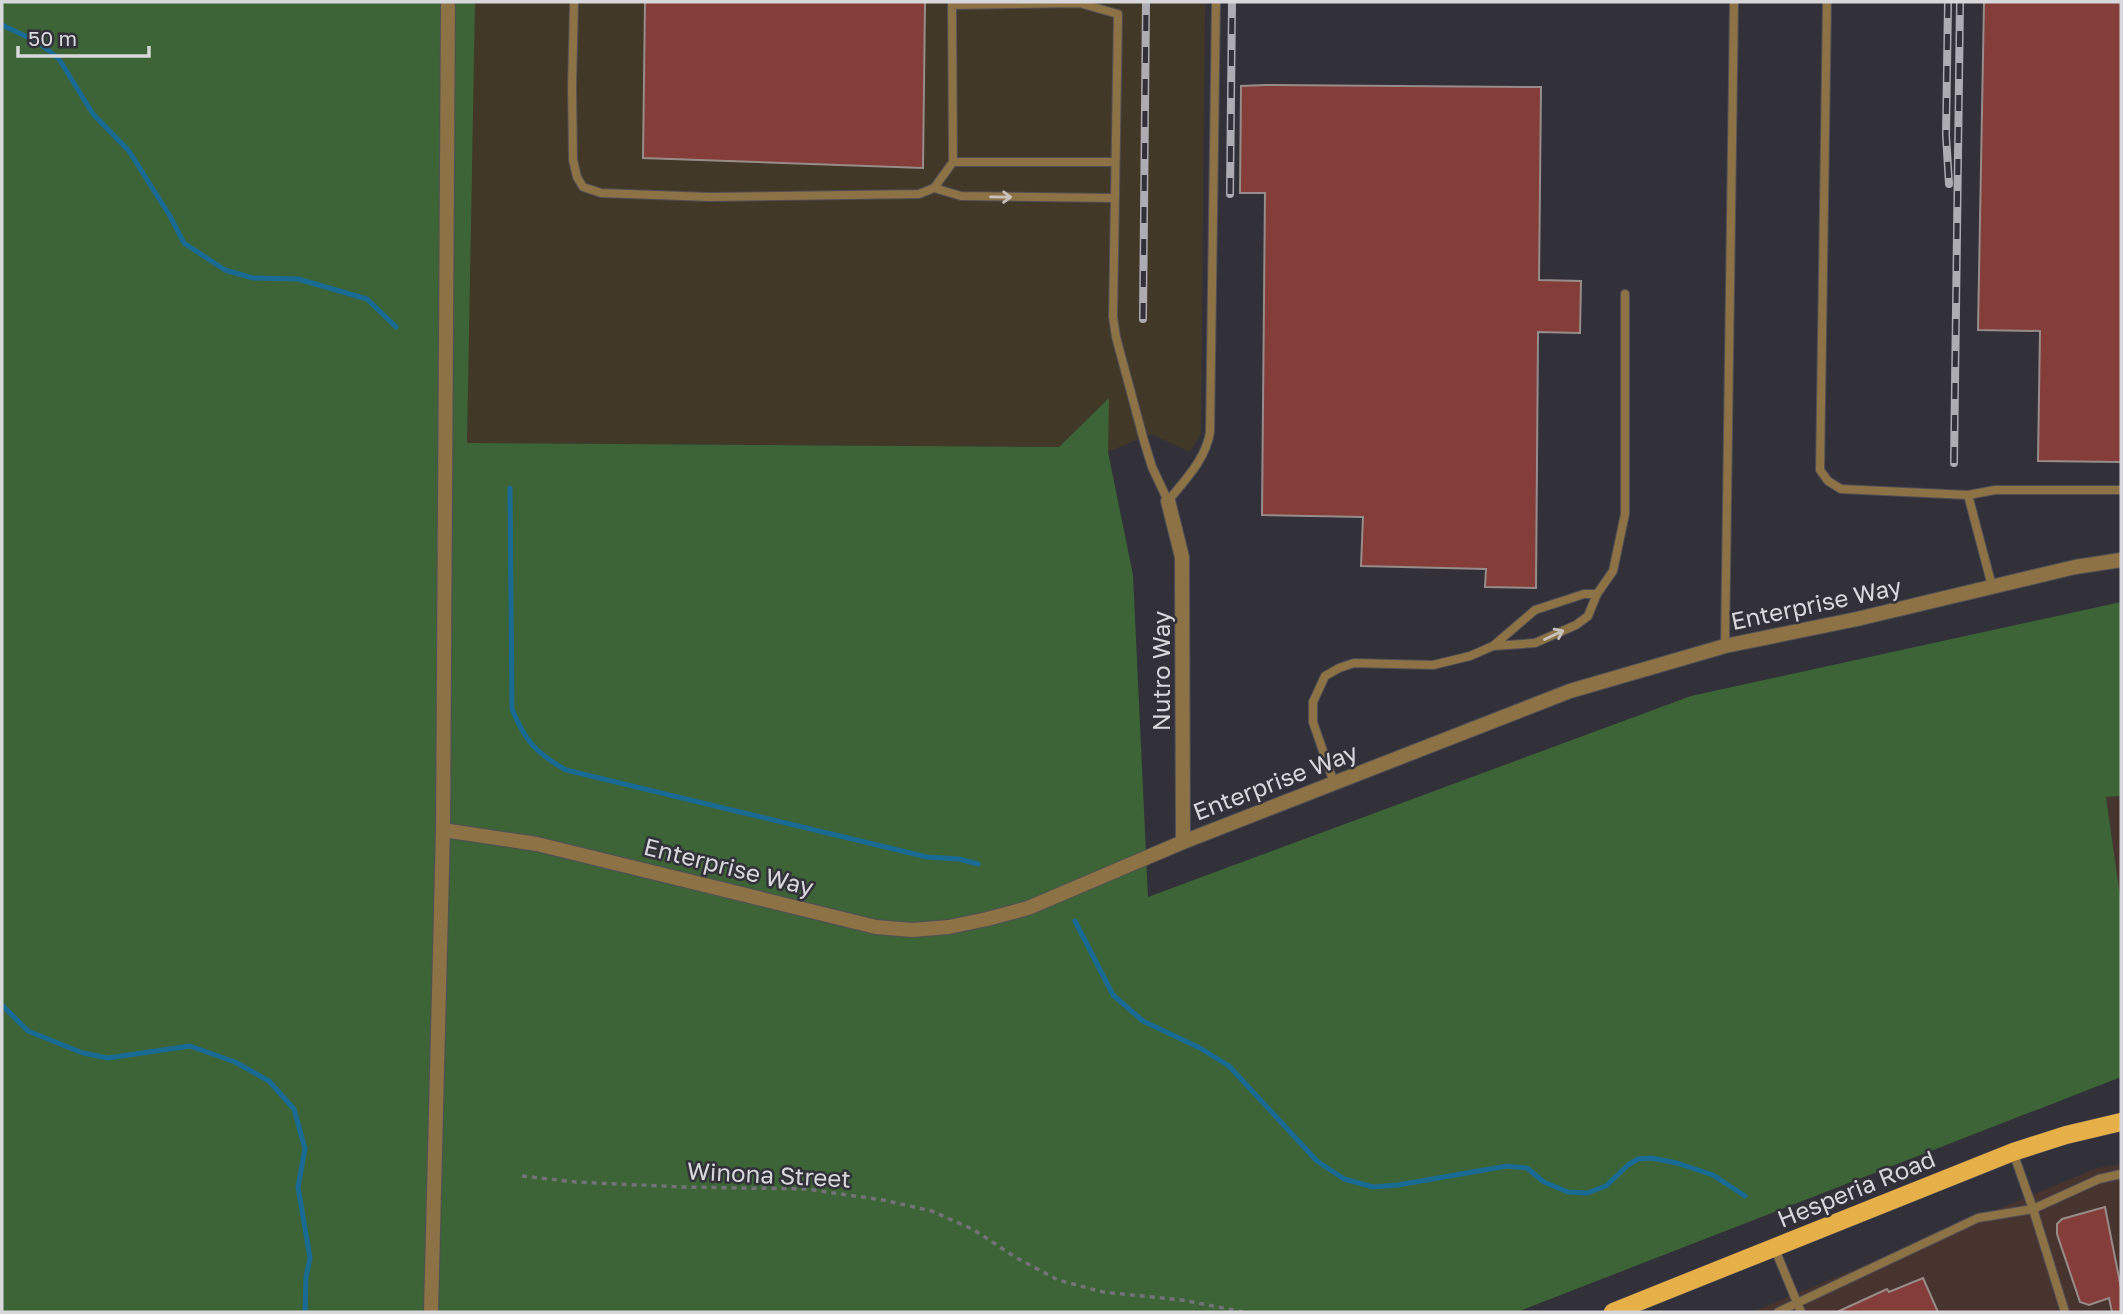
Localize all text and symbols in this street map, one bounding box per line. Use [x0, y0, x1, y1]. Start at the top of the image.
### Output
scale bar [18, 14, 149, 58]
text: 50 m [28, 25, 77, 51]
one-way arrow [989, 190, 1012, 203]
street label: Enterprise Way [1728, 571, 1904, 635]
street label: Nutro Way [1146, 611, 1175, 731]
one-way arrow [1543, 627, 1564, 641]
street label: Enterprise Way [1189, 736, 1361, 826]
street label: Enterprise Way [641, 831, 817, 901]
street label: Hesperia Road [1773, 1143, 1939, 1233]
street label: Winona Street [686, 1155, 852, 1193]

